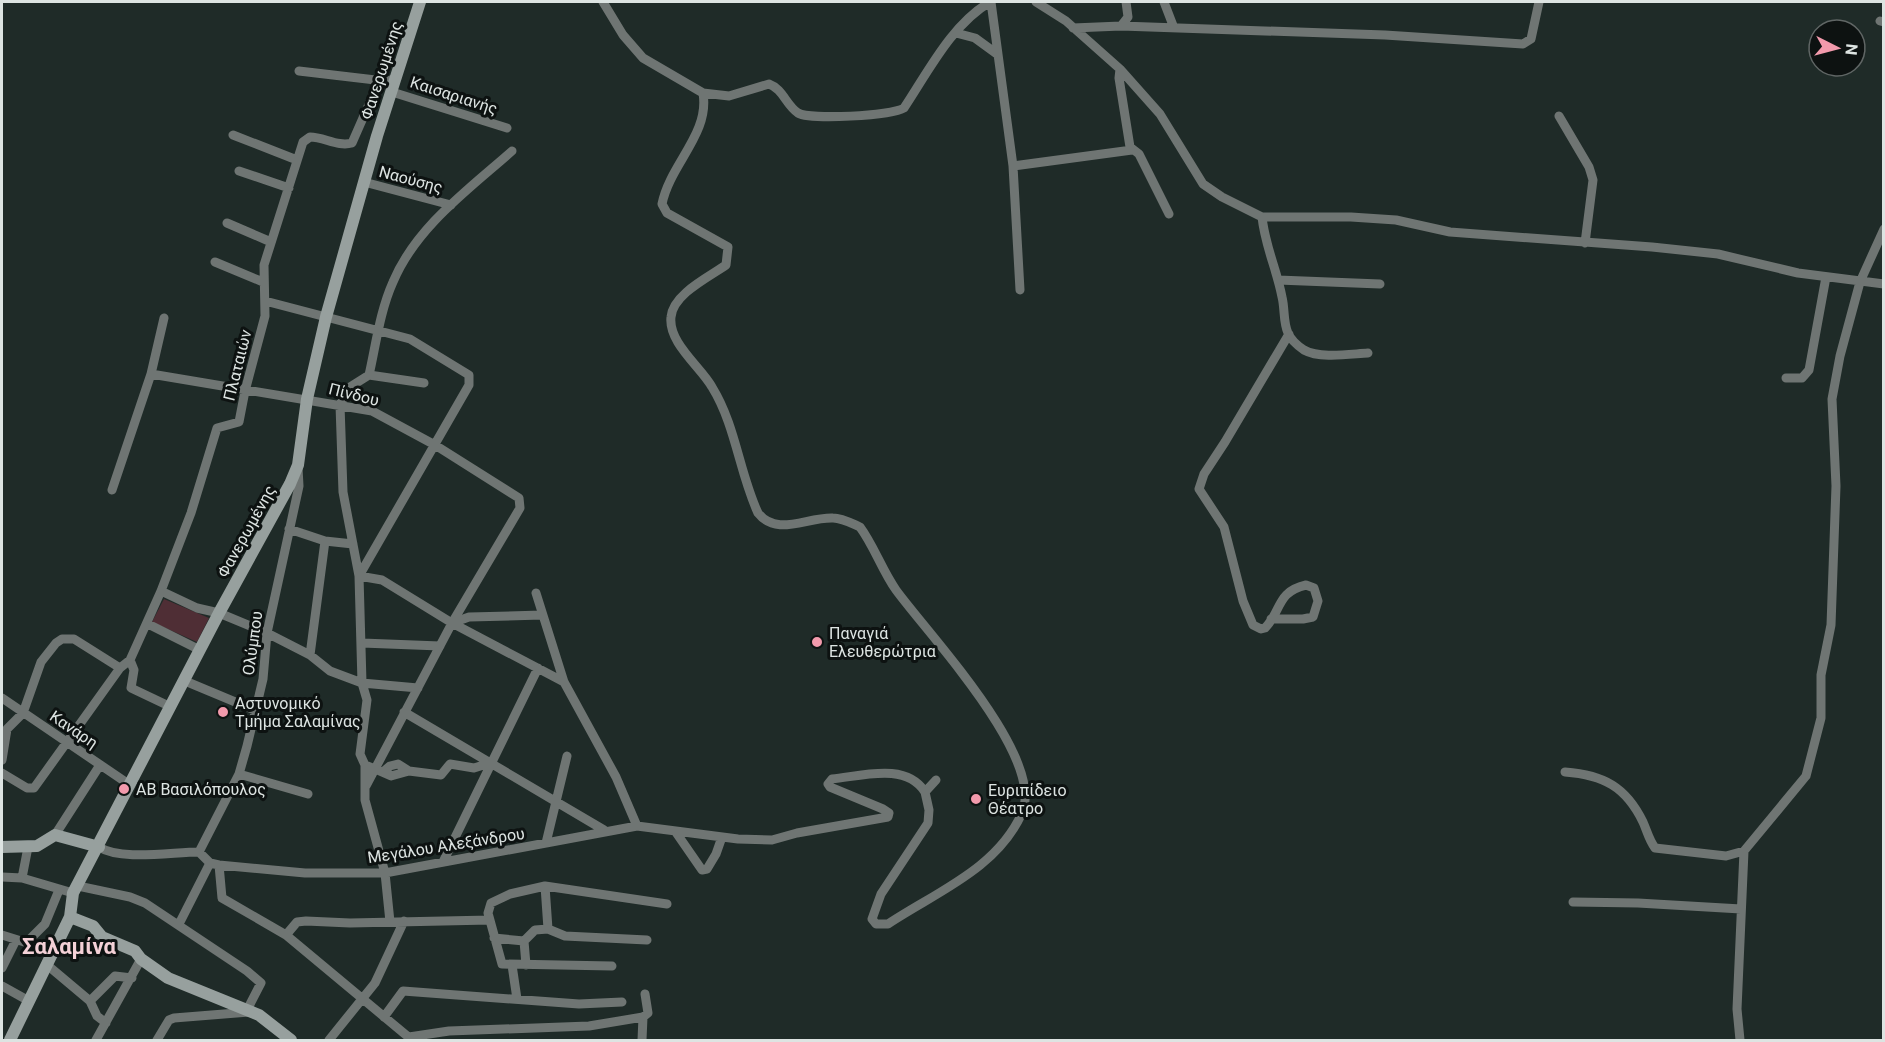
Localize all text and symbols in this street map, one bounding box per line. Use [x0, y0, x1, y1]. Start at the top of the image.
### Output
north arrow [1807, 18, 1867, 78]
street label: Φανερωμένης [357, 19, 406, 122]
text: N [1841, 43, 1861, 56]
street label: Καισαριανής [408, 72, 500, 119]
street label: Ναούσης [377, 162, 445, 197]
street label: Πλαταιών [219, 327, 256, 403]
street label: Πίνδου [327, 379, 381, 410]
street label: Φανερωμένης [213, 482, 280, 581]
street label: Ολύμπου [239, 610, 266, 676]
place label: Παναγιά Ελευθερώτρια [829, 624, 936, 661]
marker: Παναγιά Ελευθερώτρια [810, 635, 824, 649]
place label: Αστυνομικό Τμήμα Σαλαμίνας [235, 694, 361, 731]
marker: Αστυνομικό Τμήμα Σαλαμίνας [216, 705, 230, 719]
street label: Κανάρη [46, 707, 101, 752]
place label: ΑΒ Βασιλόπουλος [136, 780, 266, 799]
place label: Ευριπίδειο Θέατρο [988, 781, 1067, 818]
marker: ΑΒ Βασιλόπουλος [117, 782, 131, 796]
marker: Ευριπίδειο Θέατρο [969, 792, 983, 806]
street label: Μεγάλου Αλεξάνδρου [366, 824, 526, 867]
district label: Σαλαμίνα [22, 934, 117, 959]

